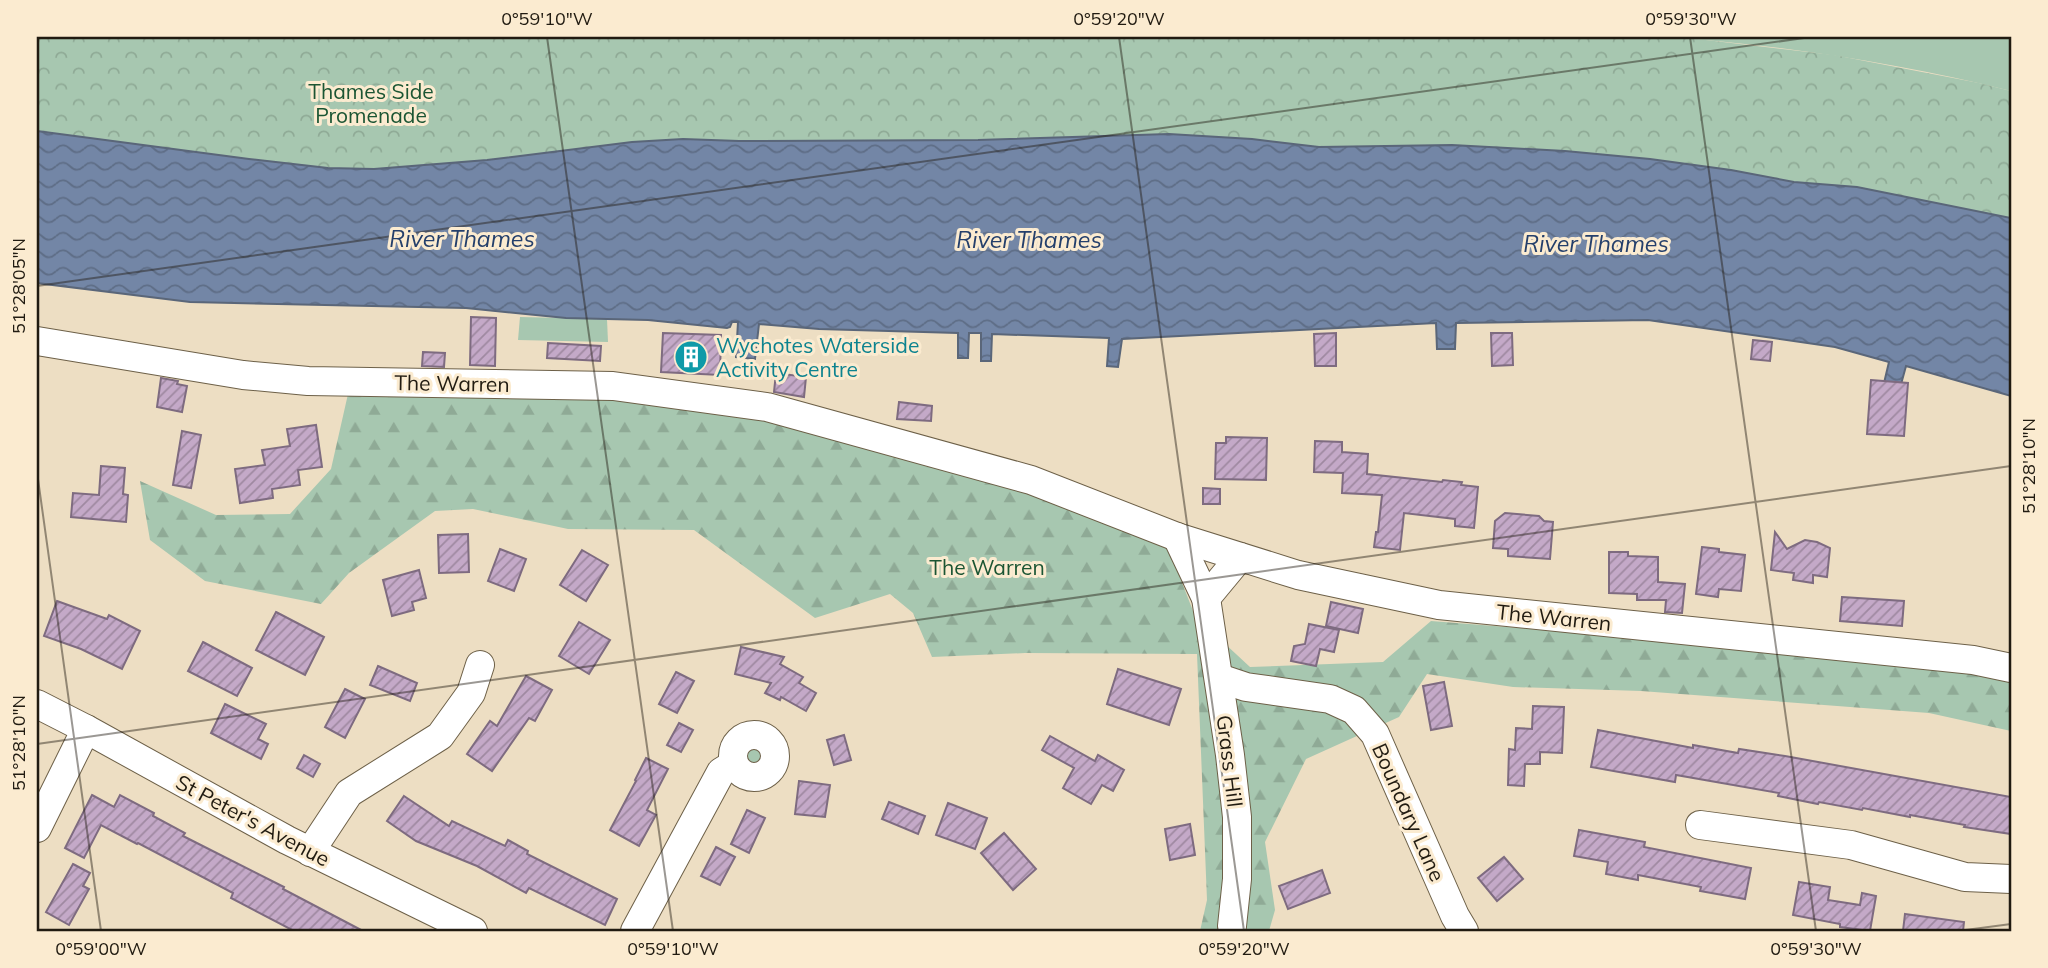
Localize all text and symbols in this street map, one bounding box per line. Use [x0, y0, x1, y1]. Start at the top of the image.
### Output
text: 0°59'10"W [501, 7, 593, 30]
text: 0°59'20"W [1073, 7, 1165, 30]
text: 0°59'30"W [1645, 7, 1737, 30]
park label: Thames Side Promenade [308, 78, 434, 128]
water label: River Thames [389, 224, 535, 253]
water label: River Thames [956, 225, 1102, 254]
water label: River Thames [1523, 229, 1669, 258]
text: 51°28'05"N [7, 238, 30, 334]
place label: Wychotes Waterside Activity Centre [716, 332, 919, 382]
building icon: Wychotes Waterside Activity Centre [672, 338, 710, 376]
street label: The Warren [394, 369, 510, 397]
text: 51°28'10"N [2017, 418, 2040, 514]
park label: The Warren [929, 554, 1045, 580]
street label: The Warren [1495, 598, 1613, 636]
text: 51°28'10"N [7, 695, 30, 791]
street label: Grass Hill [1211, 713, 1249, 809]
street label: Boundary Lane [1367, 739, 1451, 885]
street label: St Peter's Avenue [172, 769, 334, 871]
text: 0°59'00"W [55, 937, 147, 960]
text: 0°59'10"W [627, 937, 719, 960]
text: 0°59'20"W [1198, 937, 1290, 960]
text: 0°59'30"W [1770, 937, 1862, 960]

